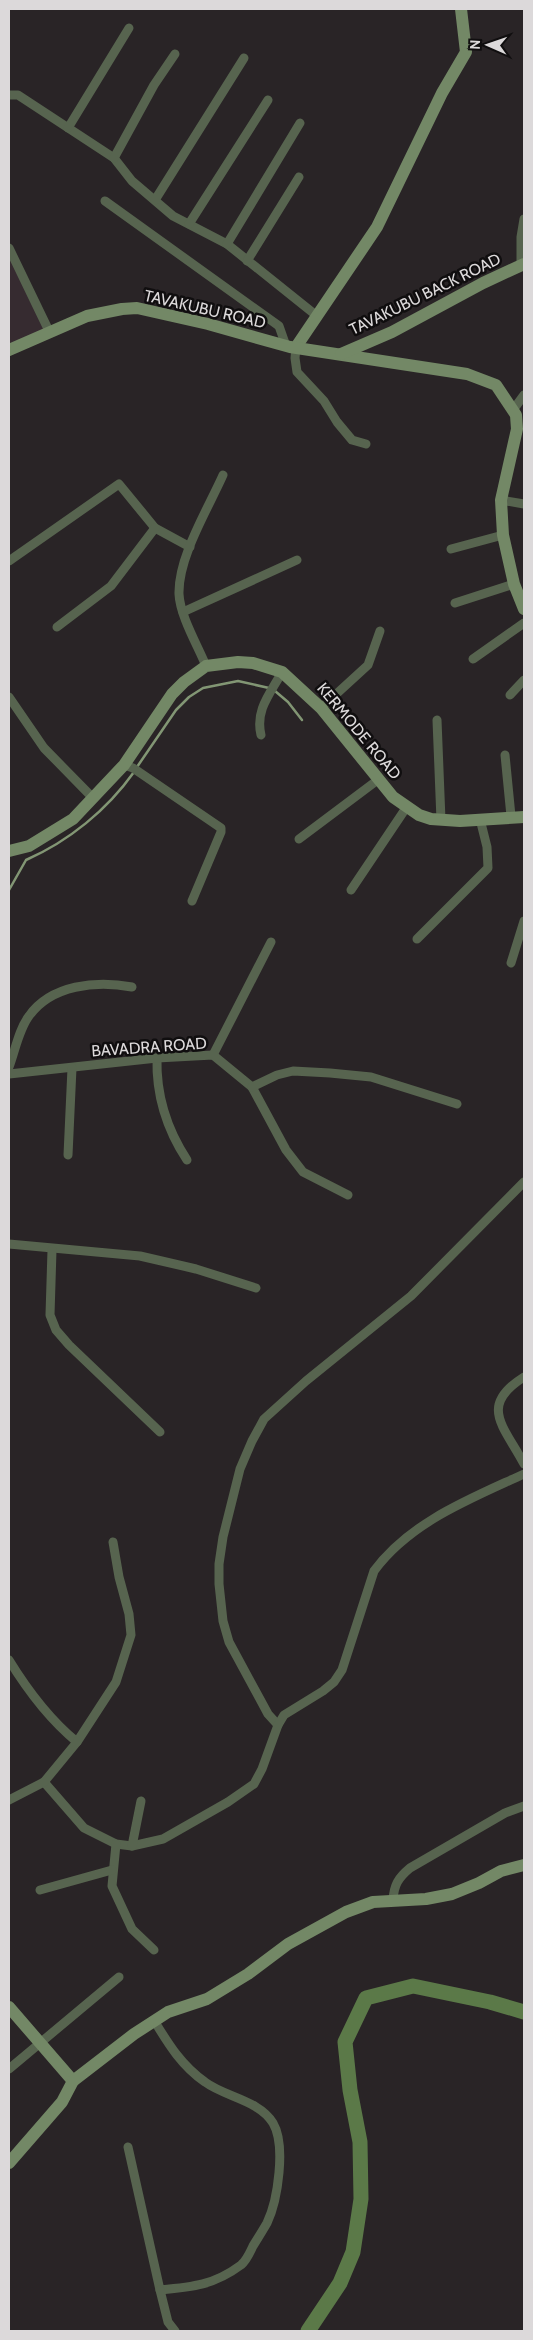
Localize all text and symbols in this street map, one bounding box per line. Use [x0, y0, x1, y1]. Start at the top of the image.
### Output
north arrow [463, 20, 513, 70]
text: N [466, 39, 484, 50]
street label: TAVAKUBU BACK ROAD [346, 249, 504, 339]
street label: TAVAKUBU ROAD [142, 286, 268, 332]
street label: KERMODE ROAD [313, 679, 405, 783]
street label: BAVADRA ROAD [91, 1033, 207, 1061]

